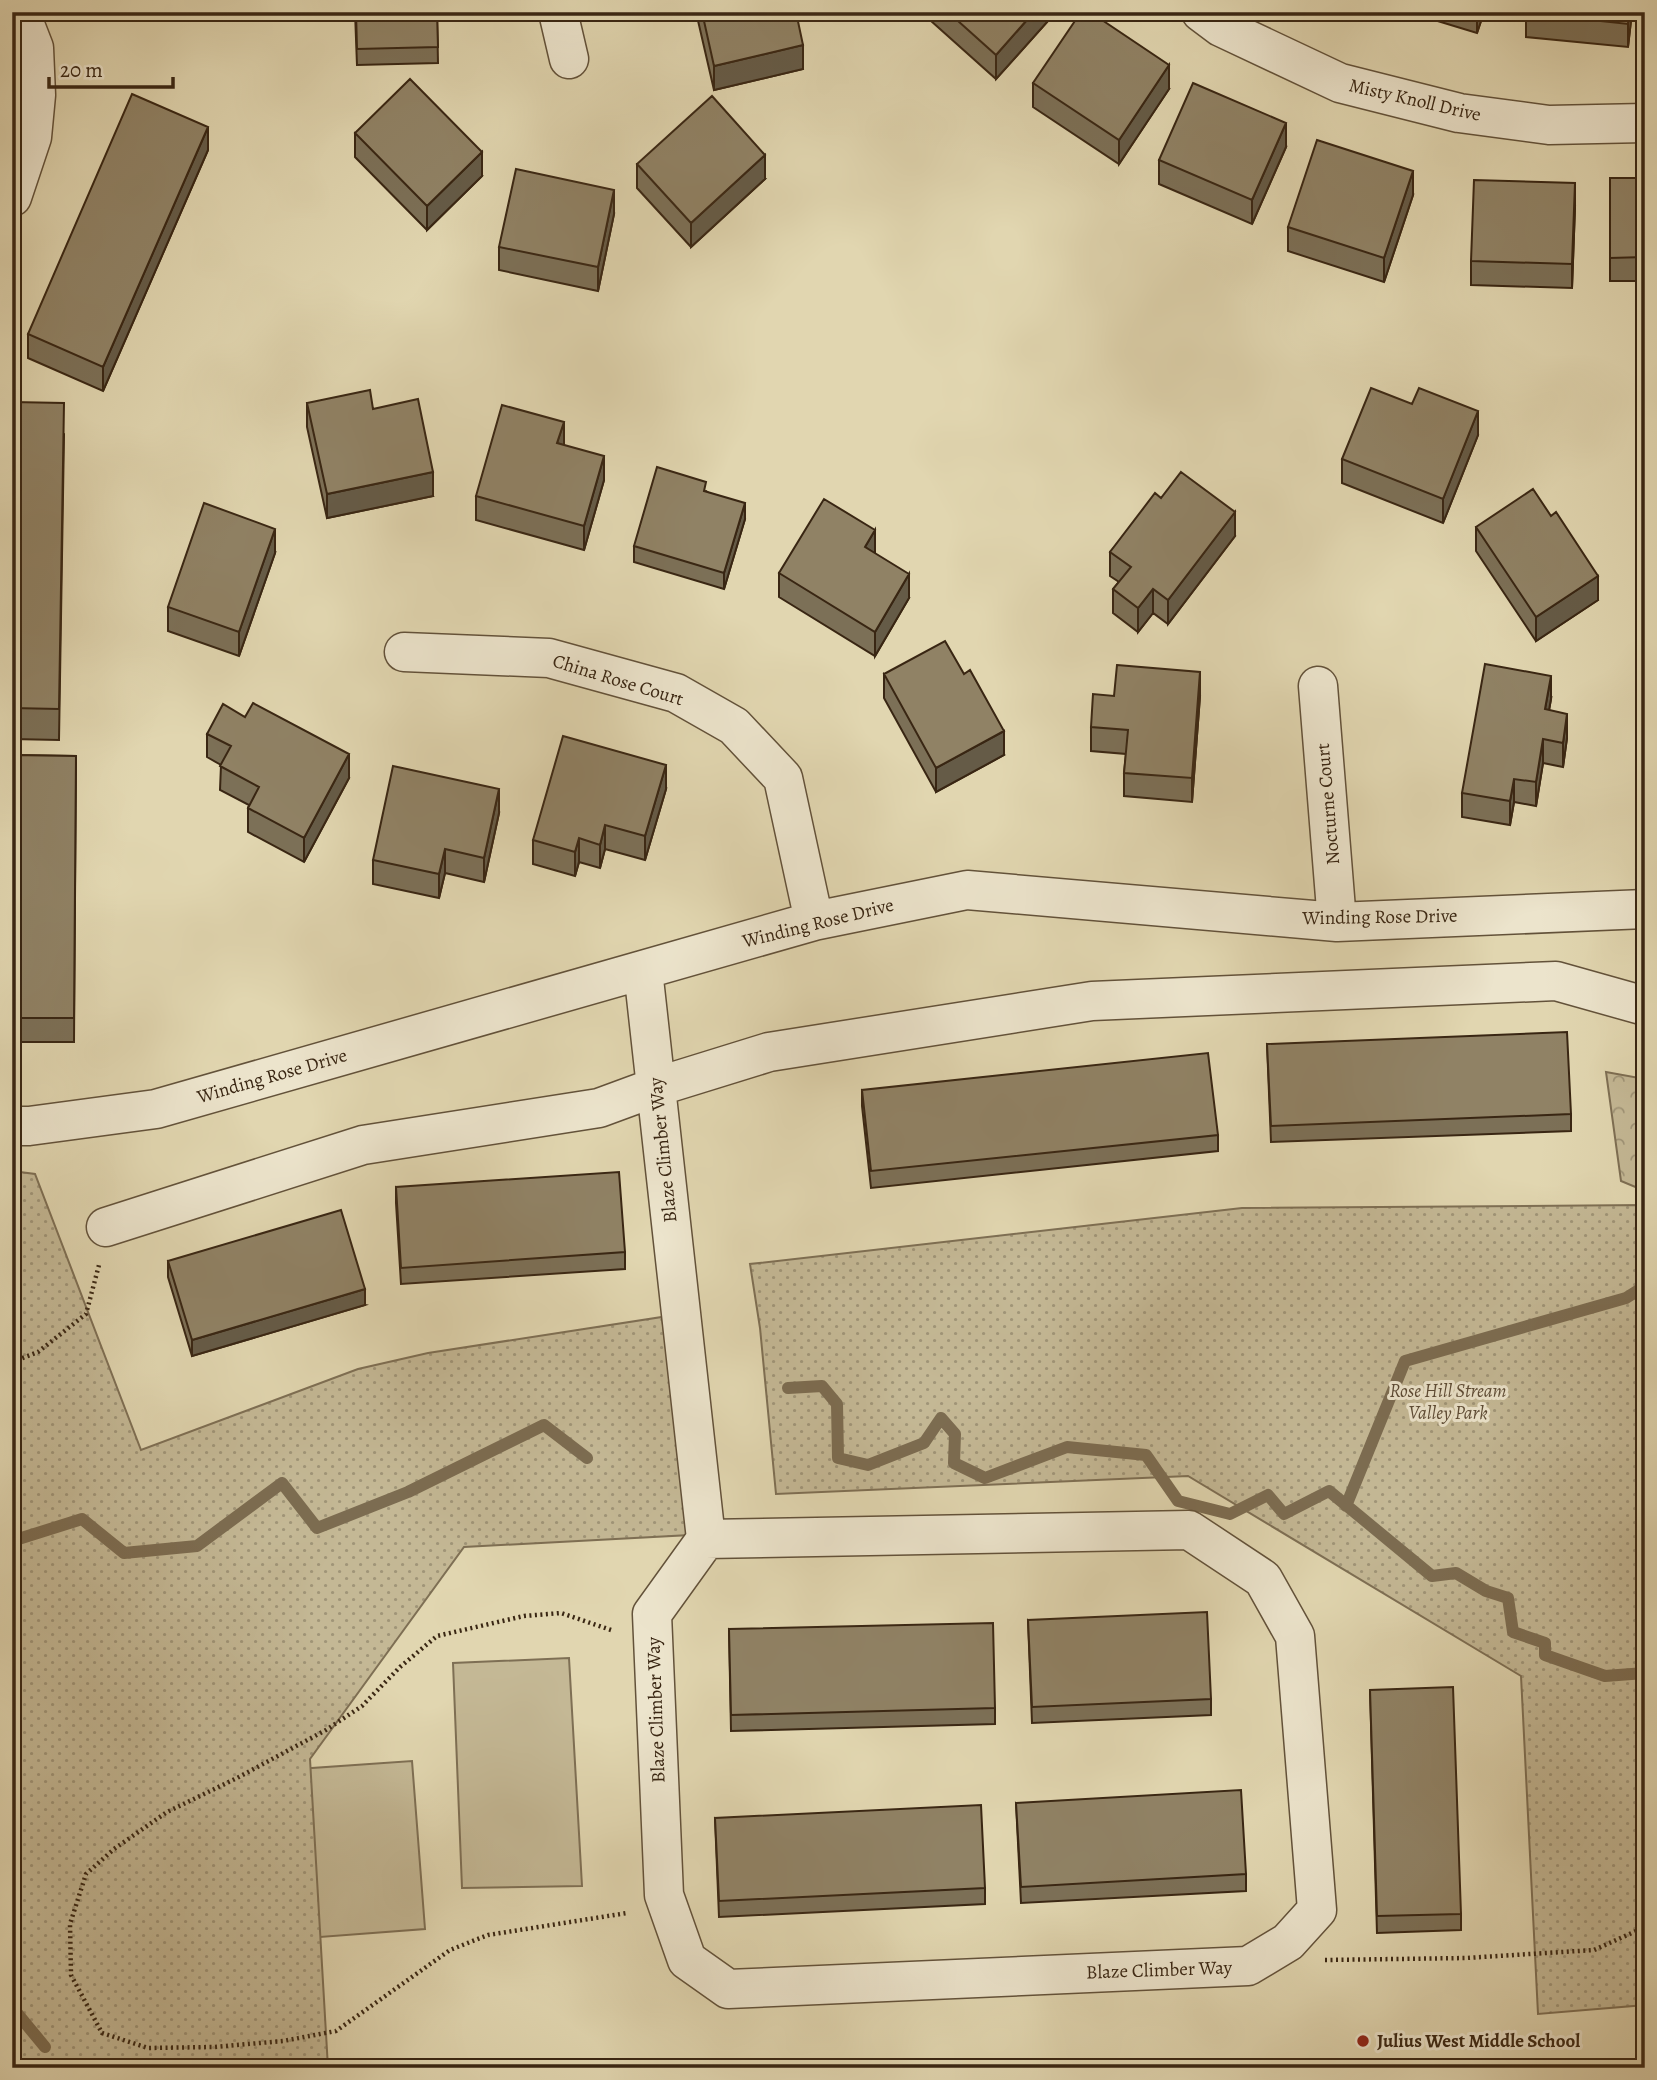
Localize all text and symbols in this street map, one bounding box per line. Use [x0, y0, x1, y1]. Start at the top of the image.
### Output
scale bar [49, 46, 173, 90]
text: 20 m [60, 56, 103, 84]
street label: Misty Knoll Drive [1346, 72, 1484, 128]
street label: China Rose Court [549, 648, 687, 712]
street label: Nocturne Court [1310, 742, 1346, 866]
street label: Winding Rose Drive [739, 892, 896, 955]
street label: Winding Rose Drive [1301, 903, 1458, 931]
street label: Winding Rose Drive [193, 1042, 350, 1110]
street label: Blaze Climber Way [642, 1076, 684, 1224]
park label: Rose Hill Stream Valley Park [1389, 1378, 1507, 1426]
street label: Blaze Climber Way [640, 1636, 672, 1783]
street label: Blaze Climber Way [1086, 1954, 1233, 1986]
place label: Julius West Middle School [1377, 2028, 1580, 2054]
marker: Julius West Middle School [1355, 2033, 1371, 2049]

